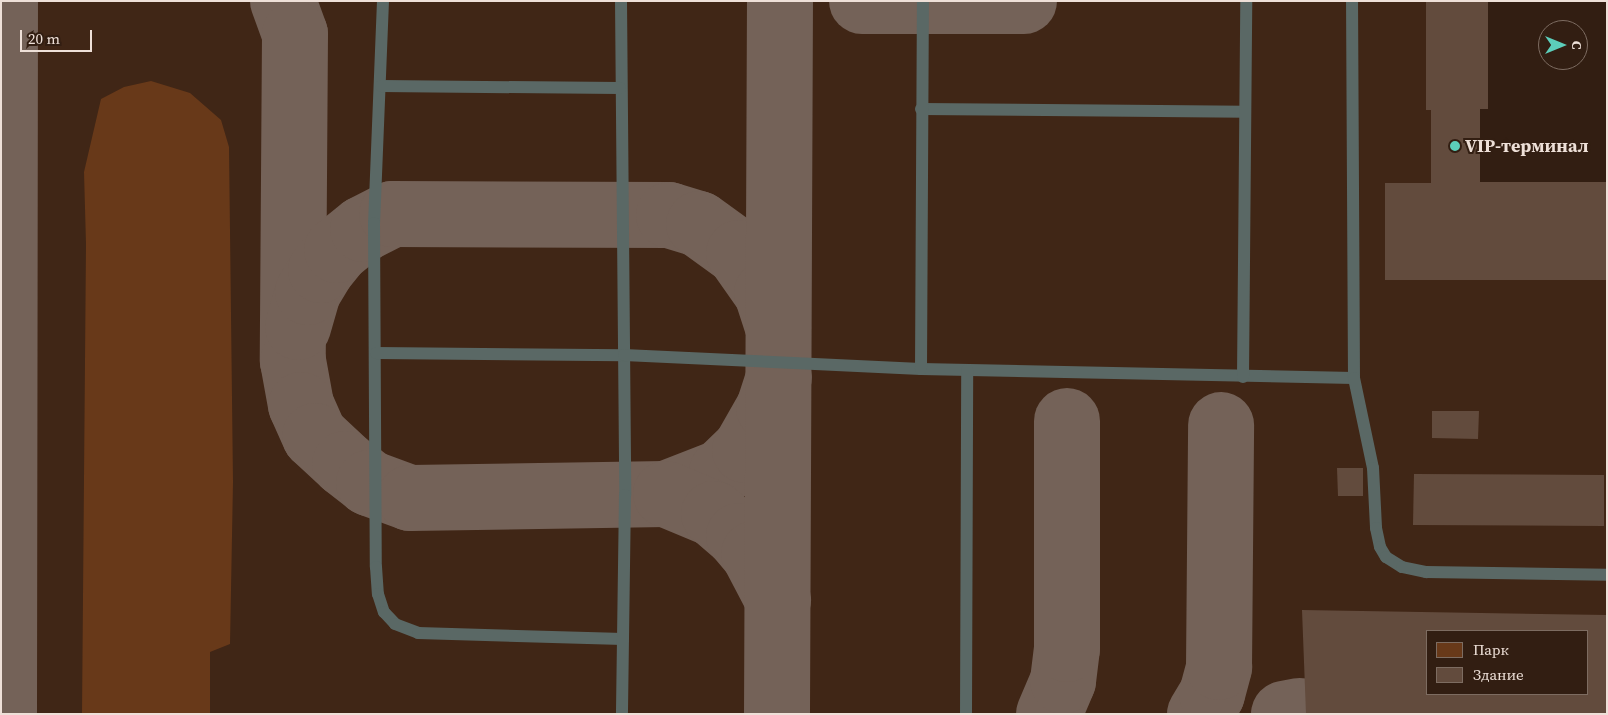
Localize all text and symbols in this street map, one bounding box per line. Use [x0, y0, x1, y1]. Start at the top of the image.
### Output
scale bar [22, 20, 95, 52]
north arrow [1538, 20, 1588, 70]
text: 20 m [28, 28, 60, 49]
text: С [1567, 41, 1587, 49]
place label: VIP-терминал [1465, 135, 1588, 157]
marker: VIP-терминал [1449, 140, 1461, 152]
legend [1426, 630, 1588, 695]
text: Парк [1473, 639, 1509, 660]
text: Здание [1473, 664, 1524, 685]

